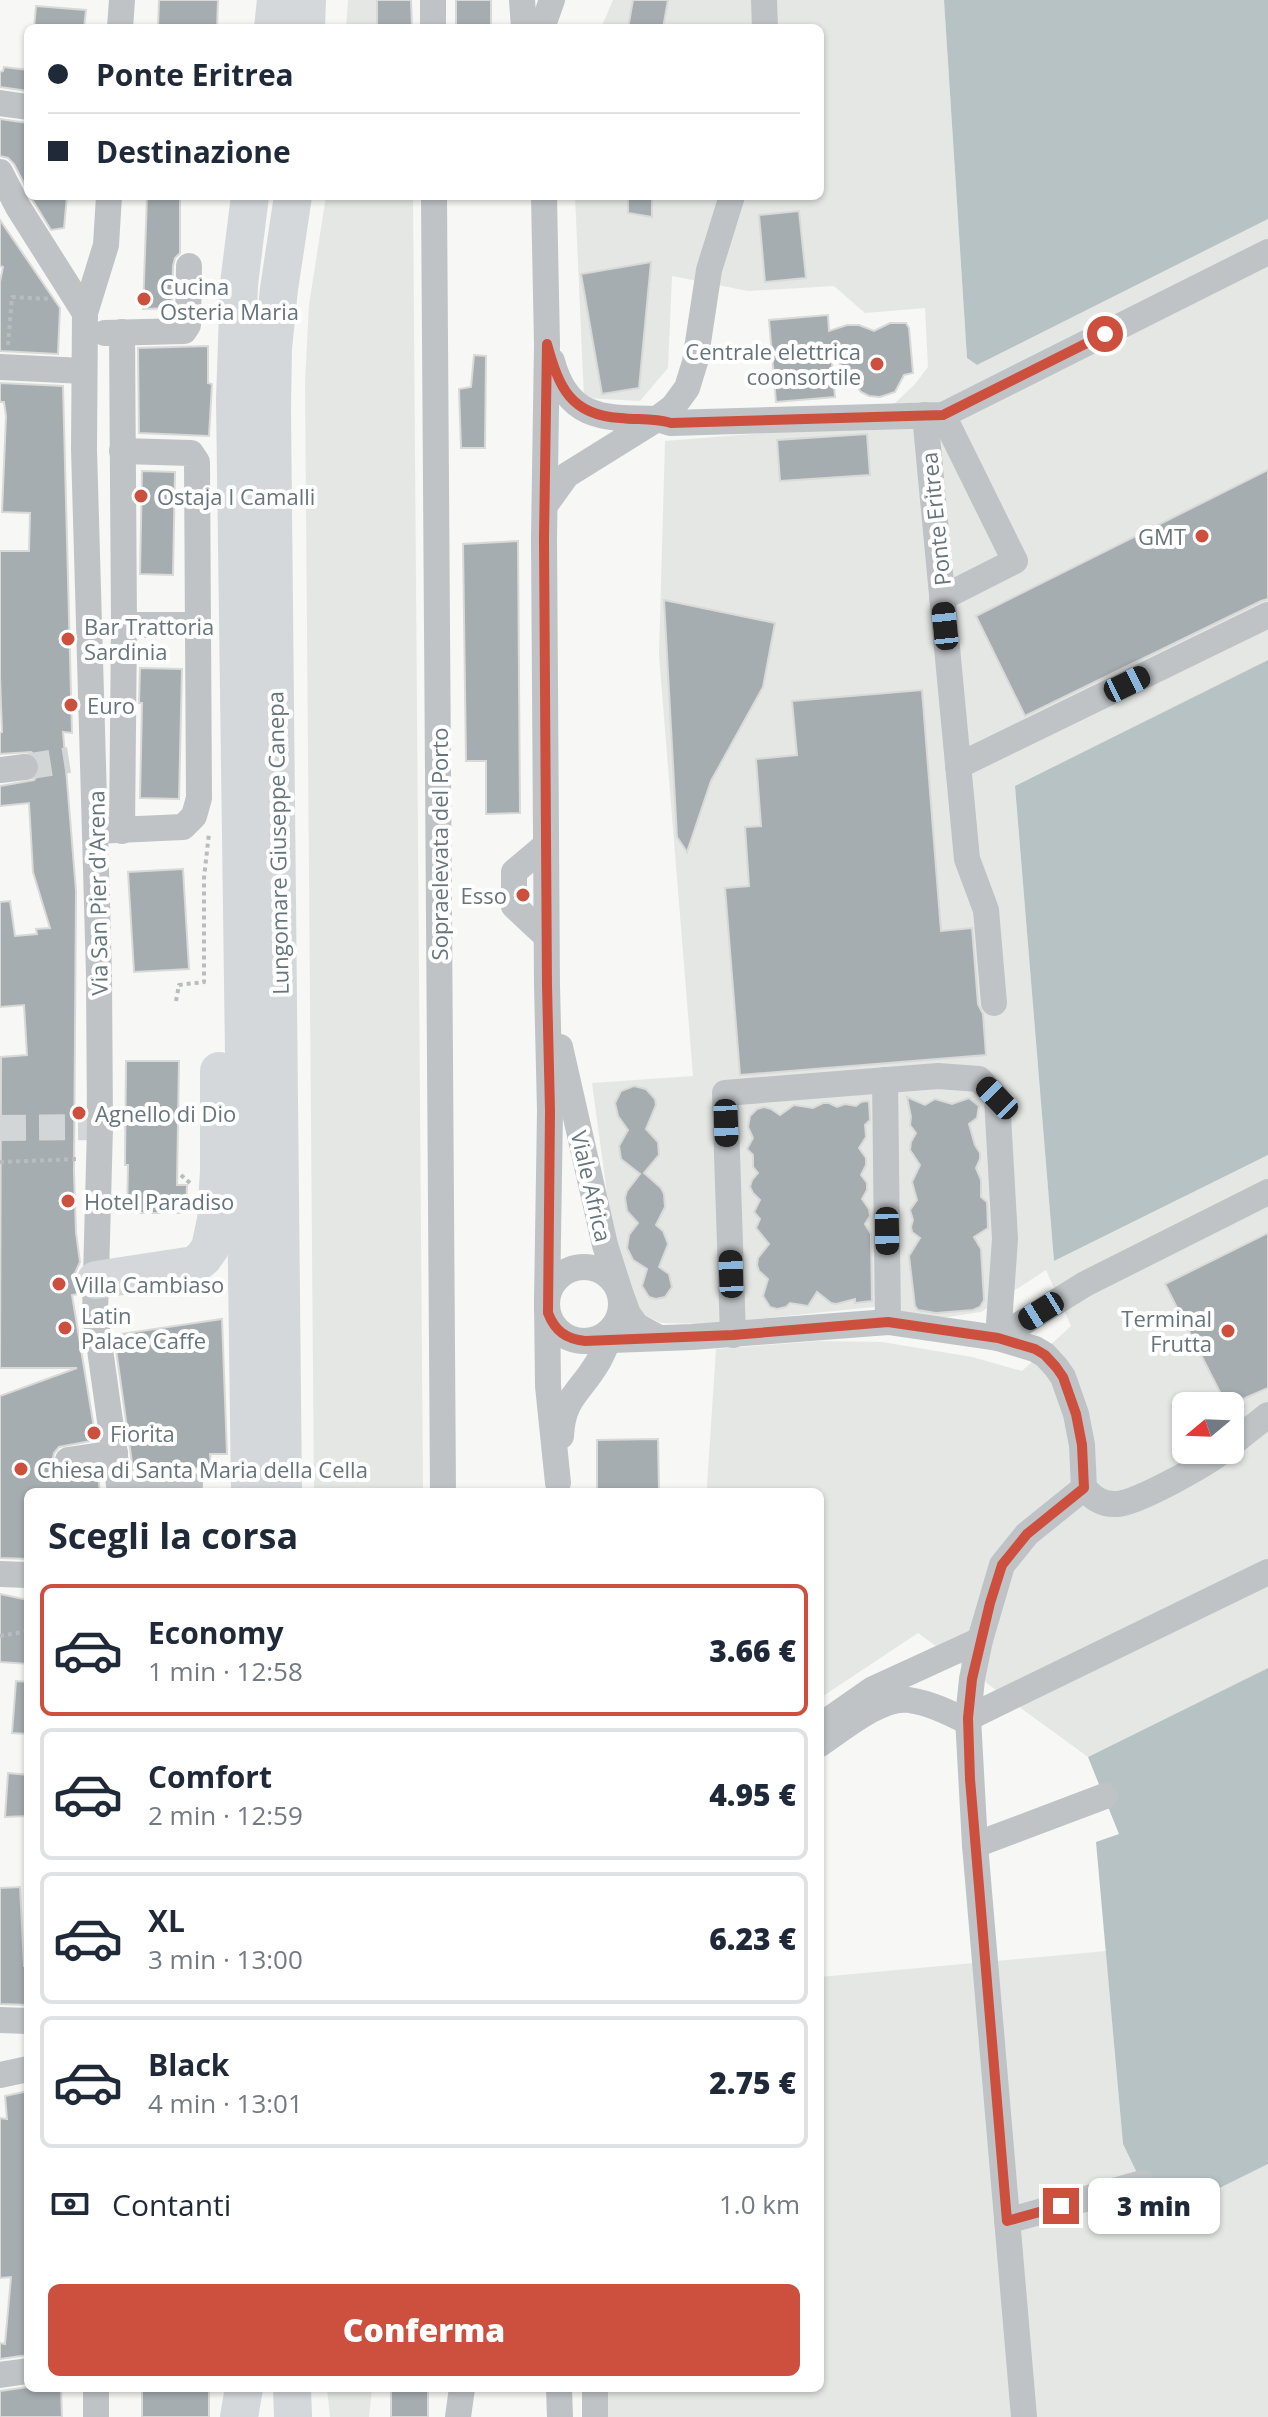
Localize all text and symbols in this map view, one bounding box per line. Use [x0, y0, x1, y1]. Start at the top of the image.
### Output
text: Ponte Eritrea [96, 54, 294, 95]
text: Destinazione [96, 131, 291, 172]
place label: Cucina Osteria Maria [160, 271, 299, 326]
marker: Cucina Osteria Maria [135, 290, 153, 308]
route start [1087, 316, 1123, 352]
place label: Centrale elettrica coonsortile [685, 336, 861, 391]
marker: Centrale elettrica coonsortile [868, 355, 886, 373]
street label: Ponte Eritrea [913, 451, 957, 587]
place label: Ostaja I Camalli [157, 481, 315, 511]
marker: Ostaja I Camalli [132, 487, 150, 505]
place label: GMT [1138, 521, 1186, 551]
marker: GMT [1193, 527, 1211, 545]
car [931, 601, 959, 651]
place label: Bar Trattoria Sardinia [84, 611, 214, 666]
marker: Bar Trattoria Sardinia [59, 630, 77, 648]
car [1100, 663, 1154, 705]
place label: Euro [87, 690, 135, 720]
street label: Lungomare Giuseppe Canepa [259, 691, 295, 995]
marker: Euro [62, 696, 80, 714]
street label: Sopraelevata del Porto [424, 728, 454, 960]
street label: Via San Pier d'Arena [80, 790, 114, 996]
place label: Esso [461, 880, 507, 910]
marker: Esso [514, 886, 532, 904]
car [972, 1072, 1022, 1124]
place label: Agnello di Dio [95, 1098, 236, 1128]
car [713, 1099, 739, 1147]
marker: Agnello di Dio [70, 1104, 88, 1122]
street label: Viale Africa [565, 1128, 619, 1244]
place label: Hotel Paradiso [84, 1186, 234, 1216]
marker: Hotel Paradiso [59, 1192, 77, 1210]
car [875, 1207, 899, 1255]
car [718, 1250, 744, 1298]
place label: Villa Cambiaso [75, 1269, 224, 1299]
marker: Villa Cambiaso [50, 1275, 68, 1293]
car [1014, 1288, 1068, 1334]
place label: Latin Palace Caffe [81, 1300, 206, 1355]
place label: Terminal Frutta [1121, 1303, 1212, 1358]
marker: Latin Palace Caffe [56, 1319, 74, 1337]
marker: Terminal Frutta [1219, 1322, 1237, 1340]
north arrow [1172, 1392, 1244, 1464]
map controls [1172, 1392, 1244, 1464]
place label: Fiorita [110, 1418, 175, 1448]
marker: Fiorita [85, 1424, 103, 1442]
place label: Chiesa di Santa Maria della Cella [37, 1454, 368, 1484]
marker: Chiesa di Santa Maria della Cella [12, 1460, 30, 1478]
text: Scegli la corsa [48, 1511, 298, 1560]
text: Economy [148, 1612, 284, 1653]
icon: car [52, 1614, 124, 1686]
text: 3.66 € [709, 1630, 796, 1671]
text: 1 min · 12:58 [148, 1653, 303, 1689]
text: Comfort [148, 1756, 272, 1797]
icon: car [52, 1758, 124, 1830]
text: 4.95 € [709, 1774, 796, 1815]
text: 2 min · 12:59 [148, 1797, 303, 1833]
text: XL [148, 1900, 185, 1941]
icon: car [52, 1902, 124, 1974]
text: 6.23 € [709, 1918, 796, 1959]
text: 3 min · 13:00 [148, 1941, 303, 1977]
text: Black [148, 2044, 229, 2085]
icon: car [52, 2046, 124, 2118]
text: 2.75 € [709, 2062, 796, 2103]
text: 4 min · 13:01 [148, 2085, 303, 2121]
callout: 3 min [1089, 2178, 1221, 2234]
icon: cash [48, 2182, 92, 2226]
text: Contanti [112, 2184, 231, 2225]
text: 1.0 km [719, 2186, 800, 2222]
route end [1043, 2188, 1079, 2224]
text: 3 min [1117, 2188, 1191, 2224]
button: Conferma [48, 2284, 800, 2376]

